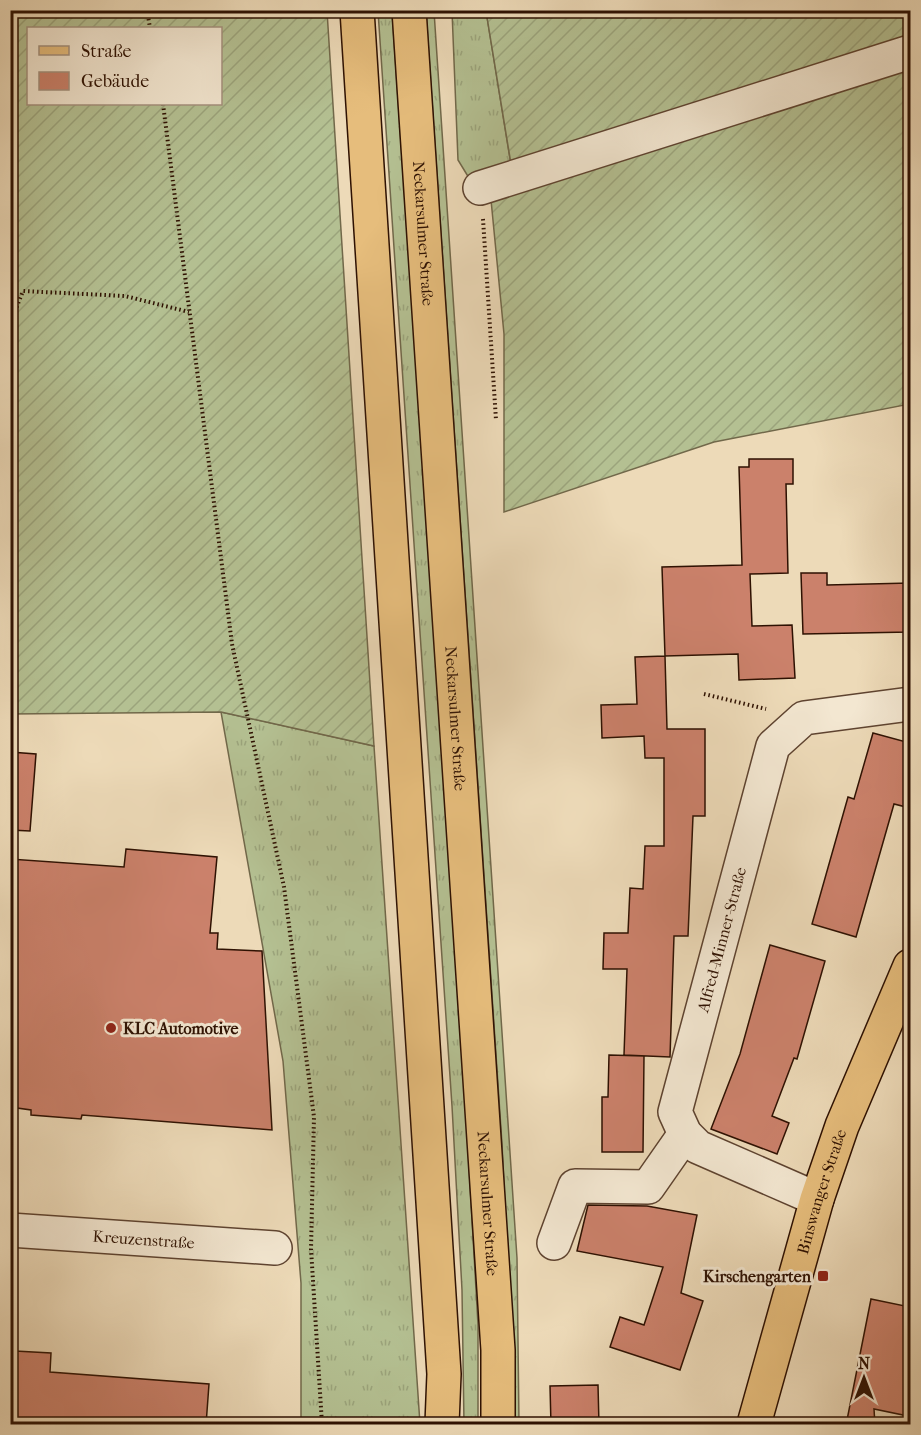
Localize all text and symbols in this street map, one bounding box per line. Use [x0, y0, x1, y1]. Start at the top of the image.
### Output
legend [27, 27, 222, 105]
text: Straße [81, 41, 132, 62]
text: Gebäude [81, 71, 149, 92]
street label: Neckarsulmer Straße [410, 161, 438, 307]
street label: Neckarsulmer Straße [442, 646, 470, 791]
street label: Alfred-Minner-Straße [692, 865, 750, 1015]
place label: KLC Automotive [123, 1019, 239, 1038]
marker: KLC Automotive [104, 1021, 118, 1035]
street label: Binswanger Straße [793, 1126, 850, 1256]
street label: Neckarsulmer Straße [474, 1130, 503, 1276]
street label: Kreuzenstraße [92, 1226, 195, 1252]
place label: Kirschengarten [703, 1267, 812, 1287]
marker: Kirschengarten [816, 1269, 830, 1283]
north arrow [834, 1348, 894, 1408]
text: N [858, 1354, 871, 1373]

